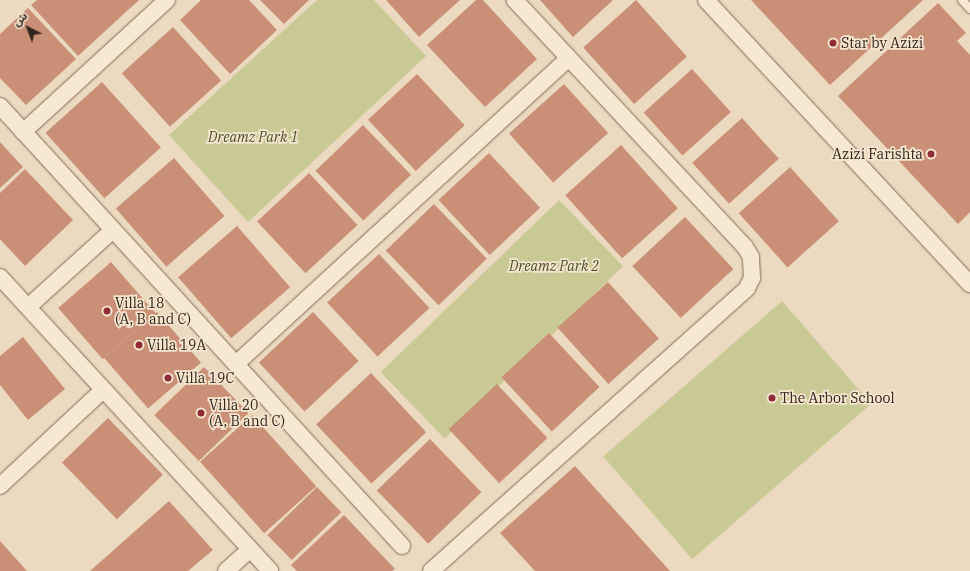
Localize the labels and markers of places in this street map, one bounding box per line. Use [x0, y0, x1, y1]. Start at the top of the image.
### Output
place label: Star by Azizi [841, 35, 923, 51]
marker: Star by Azizi [828, 38, 838, 48]
place label: Azizi Farishta [832, 146, 923, 162]
marker: Azizi Farishta [926, 149, 936, 159]
place label: Villa 18 (A, B and C) [115, 295, 191, 328]
marker: Villa 18 (A, B and C) [102, 306, 112, 316]
place label: Villa 19A [147, 337, 206, 353]
marker: Villa 19A [134, 340, 144, 350]
place label: Villa 19C [176, 370, 235, 386]
marker: Villa 19C [163, 373, 173, 383]
place label: The Arbor School [780, 390, 895, 406]
marker: The Arbor School [767, 393, 777, 403]
place label: Villa 20 (A, B and C) [209, 397, 285, 430]
marker: Villa 20 (A, B and C) [196, 408, 206, 418]

